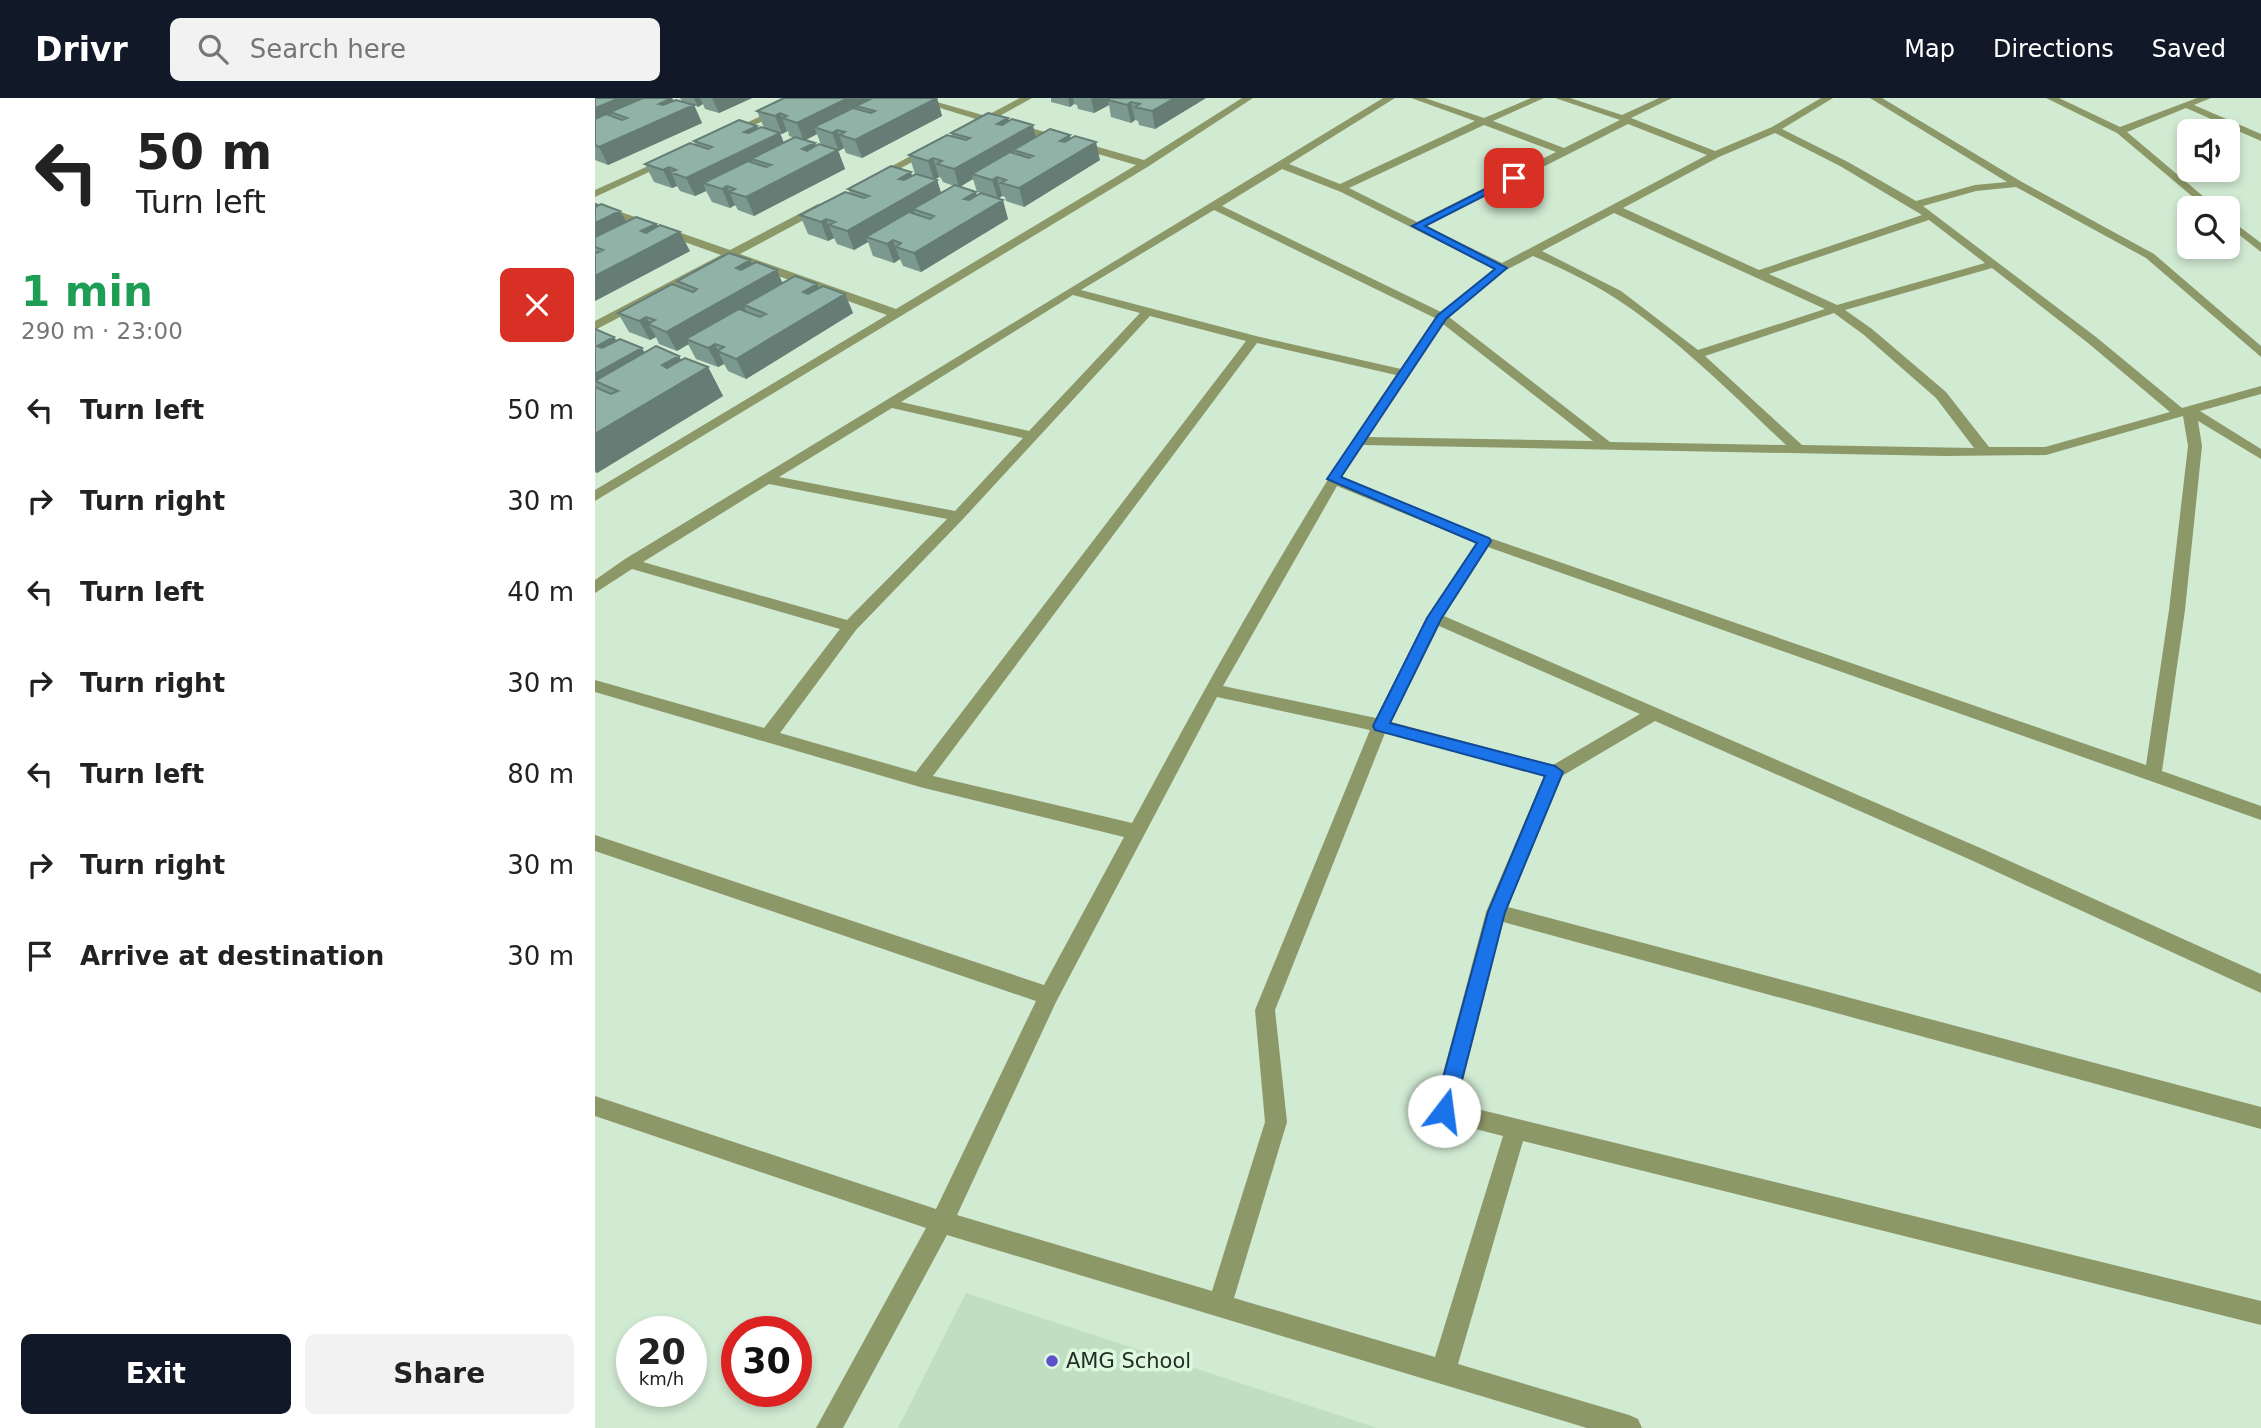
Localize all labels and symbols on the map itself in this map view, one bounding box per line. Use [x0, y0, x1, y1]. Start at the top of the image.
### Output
pin [1484, 148, 1544, 208]
position arrow [1407, 1074, 1481, 1148]
speed limit sign: 30 [721, 1316, 812, 1407]
place label: AMG School [1066, 1349, 1191, 1373]
marker: AMG School [1044, 1353, 1060, 1369]

